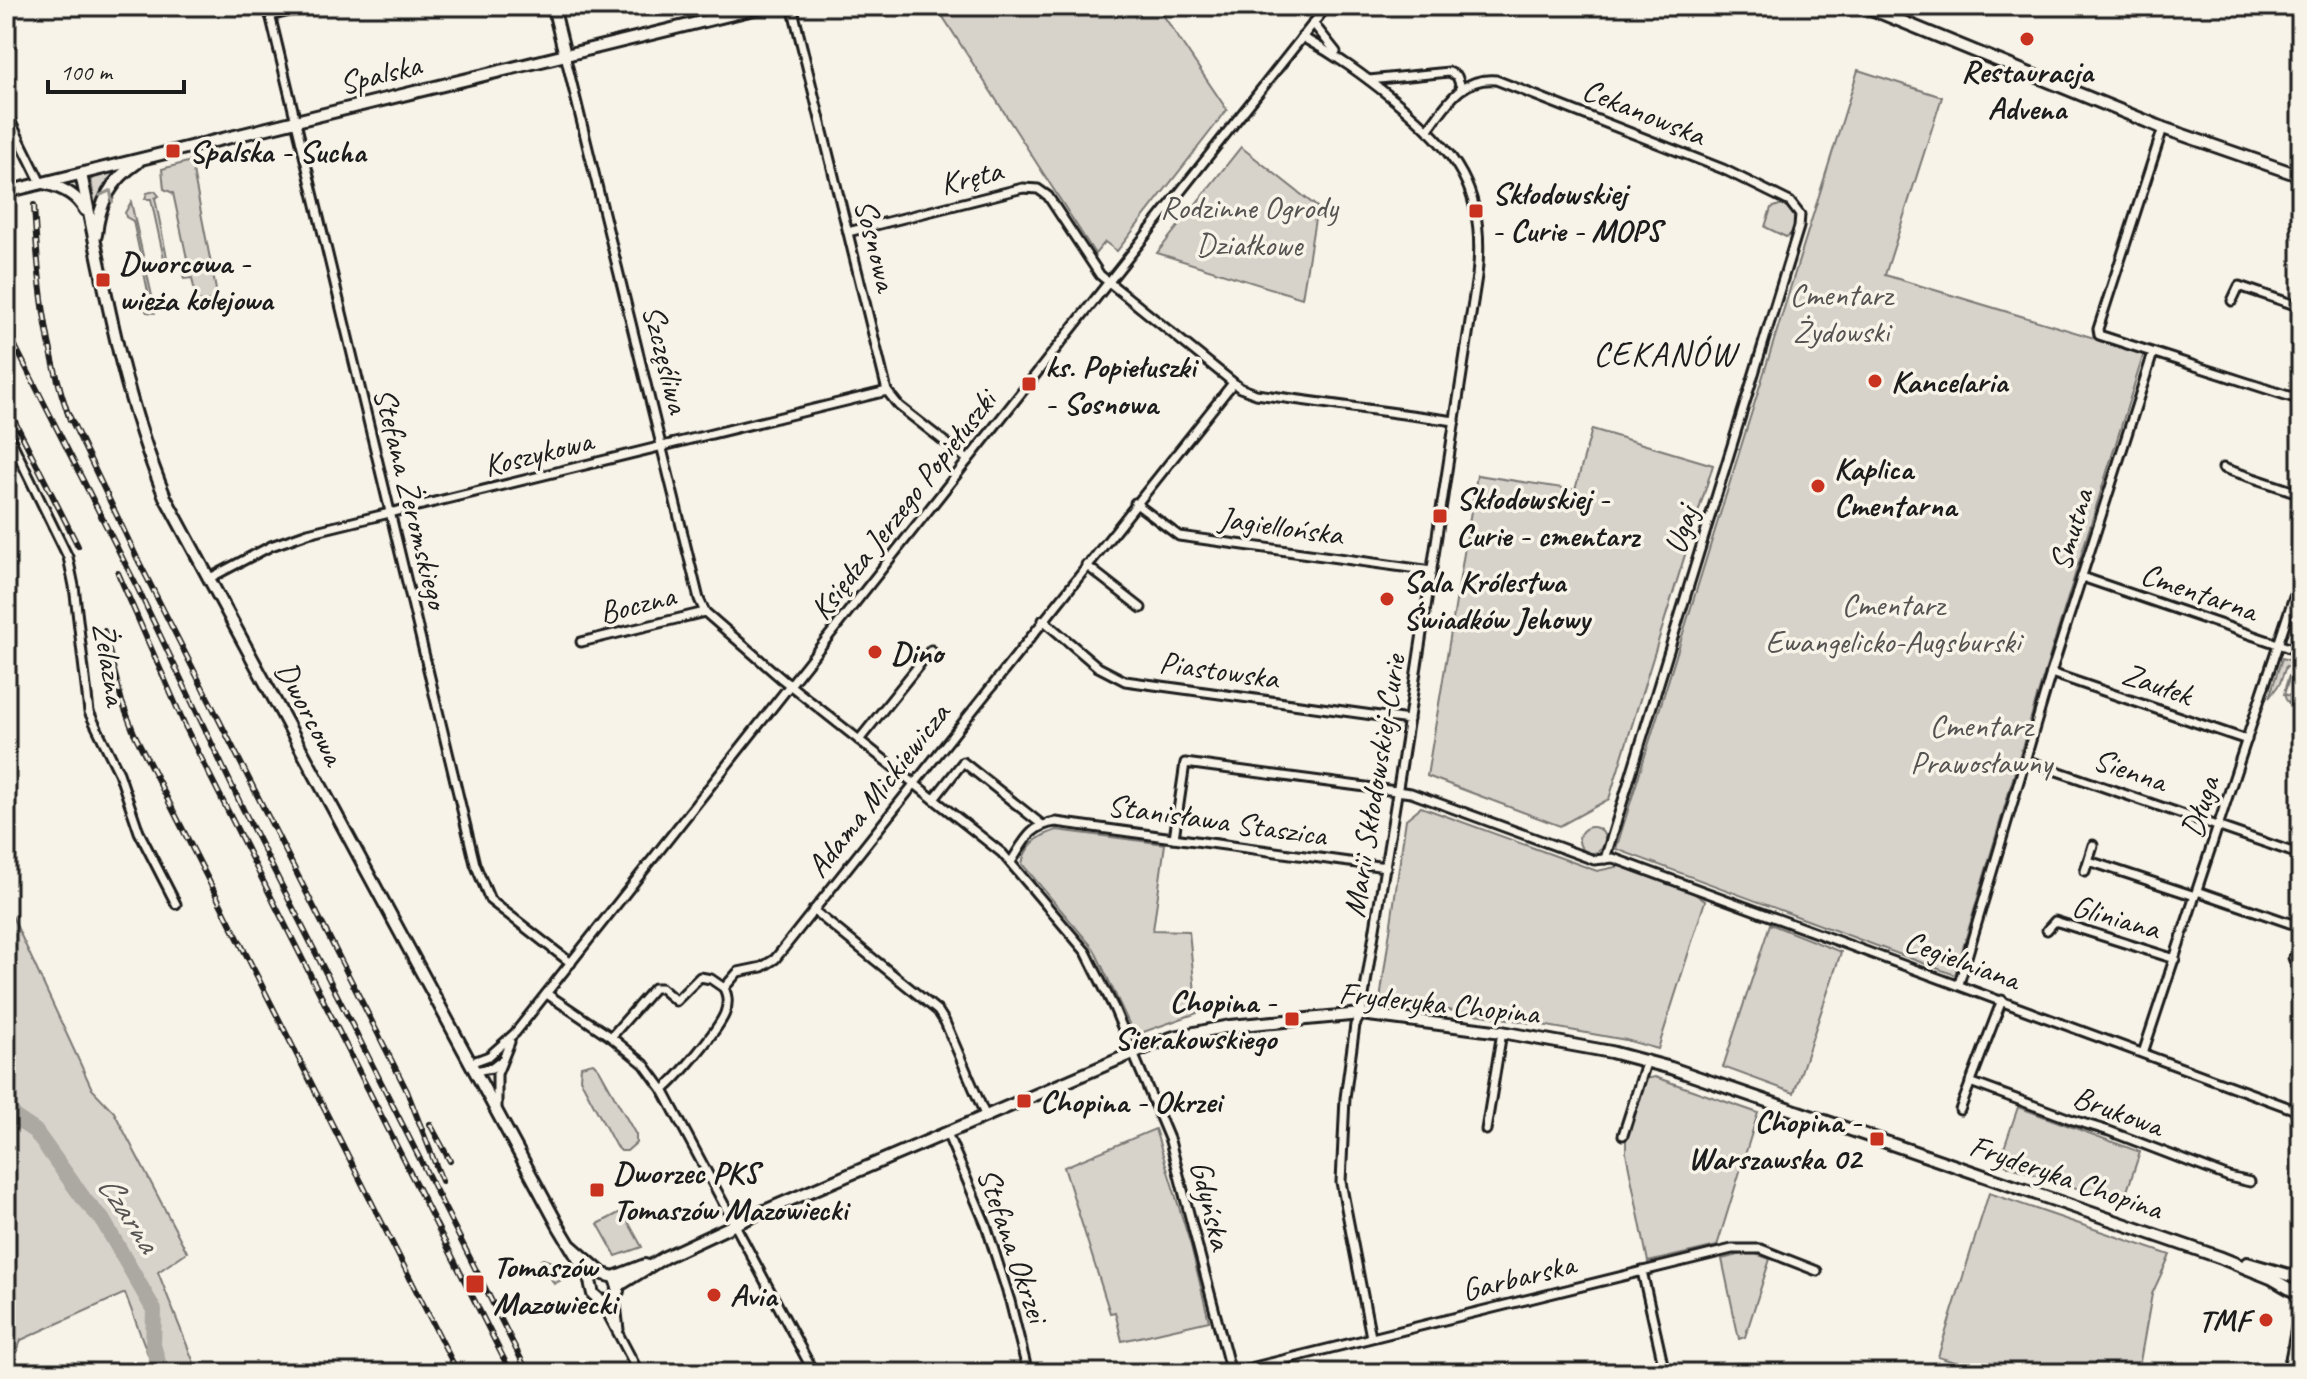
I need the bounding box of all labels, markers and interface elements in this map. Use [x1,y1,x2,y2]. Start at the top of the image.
marker: Restauracja Advena [2018,30,2036,48]
scale bar [48,44,184,94]
street label: Spalska [335,44,427,104]
place label: Restauracja Advena [1961,51,2096,129]
text: 100 m [60,57,114,87]
street label: Cekanowska [1577,69,1713,156]
place label: Spalska - Sucha [189,131,369,172]
marker: Spalska - Sucha [164,142,182,160]
street label: Kręta [936,149,1008,204]
place label: Skłodowskiej - Curie - MOPS [1492,173,1666,251]
park label: Rodzinne Ogrody Działkowe [1160,187,1340,265]
one-way arrow [98,189,113,203]
street label: Sosnowa [845,195,908,298]
marker: Skłodowskiej - Curie - MOPS [1467,202,1485,220]
place label: Dworcowa - wieża kolejowa [119,242,275,320]
marker: Dworcowa - wieża kolejowa [94,271,112,289]
park label: Cmentarz Żydowski [1790,274,1895,352]
street label: Szczęśliwa [633,301,700,419]
district label: CEKANÓW [1593,332,1740,375]
place label: ks. Popiełuszki - Sosnowa [1045,346,1199,424]
place label: Kancelaria [1891,361,2010,402]
marker: Kancelaria [1866,372,1884,390]
marker: ks. Popiełuszki - Sosnowa [1020,375,1038,393]
street label: Księdza Jerzego Popiełuszki [801,379,1008,628]
street label: Stefana Żeromskiego [364,384,459,616]
street label: Koszykowa [480,419,599,486]
place label: Kaplica Cmentarna [1834,448,1959,526]
marker: Kaplica Cmentarna [1809,477,1827,495]
place label: Skłodowskiej - Curie - cmentarz [1456,478,1642,556]
street label: Smutna [2039,482,2103,576]
street label: Jagiellońska [1215,497,1347,555]
street label: Ugaj [1654,497,1709,559]
marker: Skłodowskiej - Curie - cmentarz [1431,507,1449,525]
street label: Cmentarna [2135,553,2265,632]
place label: Sala Królestwa Świadków Jehowy [1403,561,1593,639]
street label: Boczna [595,574,681,633]
park label: Cmentarz Ewangelicko-Augsburski [1765,584,2025,662]
marker: Sala Królestwa Świadków Jehowy [1378,590,1396,608]
street label: Żelazna [83,620,137,711]
place label: Dino [891,632,946,673]
street label: Piastowska [1157,641,1283,699]
marker: Dino [866,643,884,661]
street label: Marii Skłodowskiej-Curie [1333,649,1415,920]
street label: Zaułek [2117,653,2200,716]
street label: Dworcowa [266,654,356,774]
street label: Adama Mickiewicza [797,693,960,886]
park label: Cmentarz Prawosławny [1910,705,2055,783]
street label: Sienna [2088,738,2175,802]
street label: Długa [2171,769,2230,843]
street label: Stanisława Staszica [1105,784,1331,856]
street label: Gliniana [2067,885,2166,950]
street label: Cegielniana [1899,920,2028,1001]
street label: Fryderyka Chopina [1337,972,1543,1034]
place label: Chopina - Sierakowskiego [1114,981,1278,1059]
marker: Chopina - Sierakowskiego [1283,1010,1301,1028]
street label: Brukowa [2067,1076,2171,1147]
place label: Chopina - Okrzei [1040,1081,1225,1122]
marker: Chopina - Okrzei [1015,1092,1033,1110]
place label: Chopina - Warszawska 02 [1688,1101,1864,1179]
street label: Fryderyka Chopina [1964,1125,2170,1230]
marker: Chopina - Warszawska 02 [1868,1130,1886,1148]
place label: Dworzec PKS Tomaszów Mazowiecki [613,1152,851,1230]
street label: Gdyńska [1180,1156,1242,1256]
street label: Stefana Okrzei [967,1162,1060,1331]
water label: Czarna [88,1166,172,1263]
marker: Dworzec PKS Tomaszów Mazowiecki [588,1181,606,1199]
street label: Garbarska [1457,1242,1582,1311]
place label: Tomaszów Mazowiecki [493,1246,620,1324]
marker: Tomaszów Mazowiecki [464,1273,486,1295]
place label: Avia [730,1275,779,1316]
marker: Avia [705,1286,723,1304]
place label: TMF [2198,1300,2256,1341]
marker: TMF [2257,1311,2275,1329]

